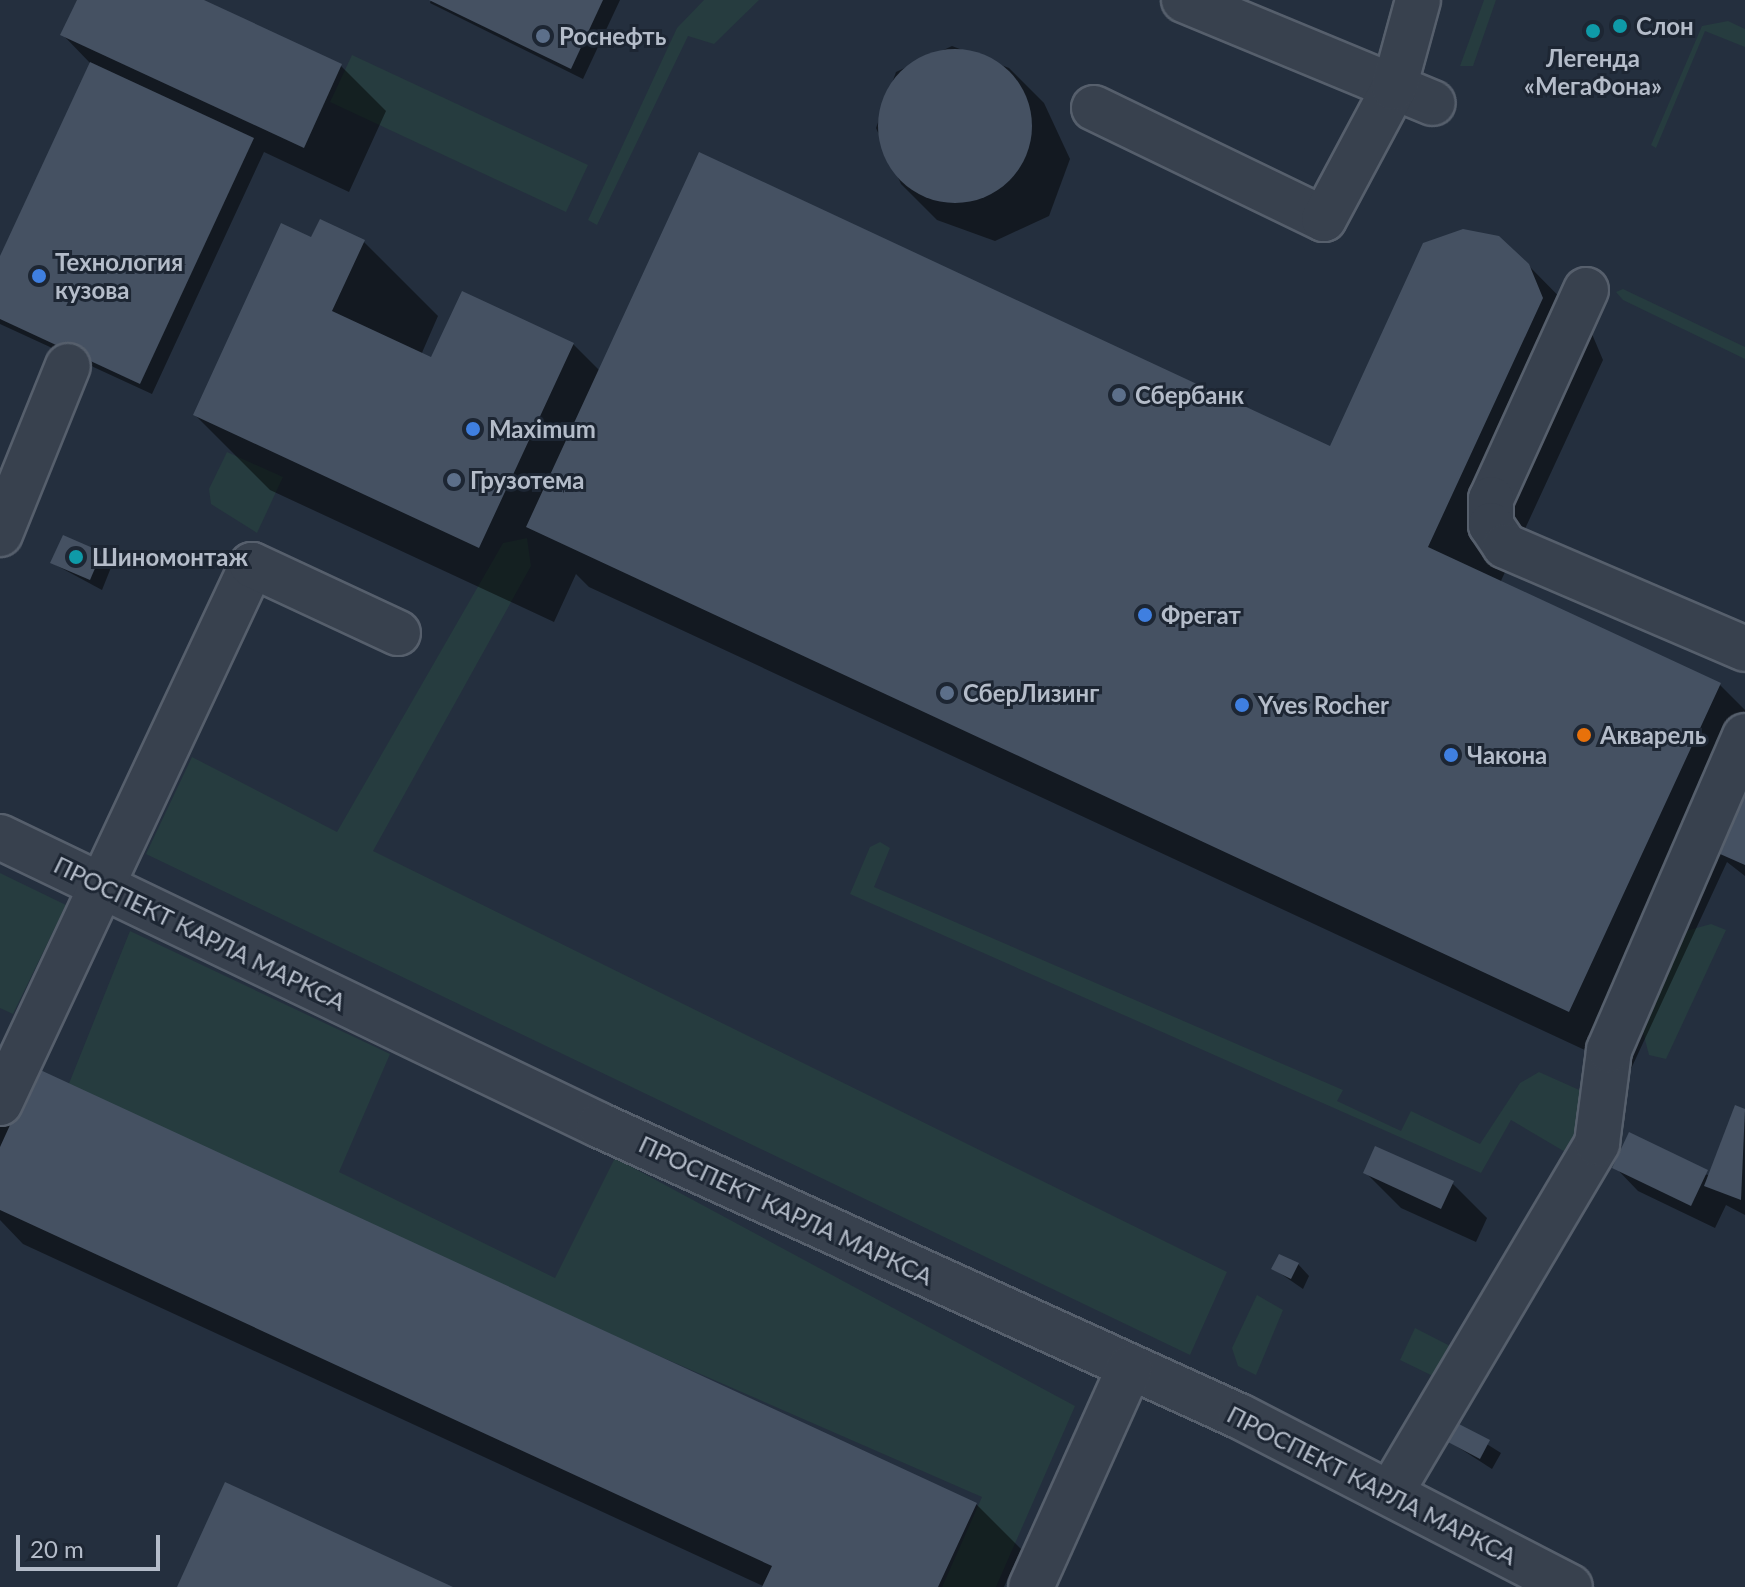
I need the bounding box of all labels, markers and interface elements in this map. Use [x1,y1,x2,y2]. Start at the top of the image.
place label: Слон [1636,12,1694,40]
marker: Слон [1611,17,1629,35]
place label: Роснефть [559,22,666,50]
marker: Легенда «МегаФона» [1584,22,1602,40]
marker: Роснефть [534,27,552,45]
place label: Легенда «МегаФона» [1524,44,1662,100]
place label: Технология кузова [55,248,183,304]
marker: Технология кузова [30,267,48,285]
place label: Сбербанк [1135,381,1244,409]
marker: Сбербанк [1110,386,1128,404]
place label: Maximum [489,415,596,443]
marker: Maximum [464,420,482,438]
place label: Грузотема [470,466,584,494]
marker: Грузотема [445,471,463,489]
place label: Шиномонтаж [92,543,248,571]
marker: Шиномонтаж [67,548,85,566]
place label: Фрегат [1161,601,1241,629]
marker: Фрегат [1136,606,1154,624]
place label: СберЛизинг [963,679,1099,707]
marker: СберЛизинг [938,684,956,702]
place label: Yves Rocher [1258,691,1389,719]
marker: Yves Rocher [1233,696,1251,714]
place label: Акварель [1600,721,1706,749]
marker: Акварель [1575,726,1593,744]
place label: Чакона [1467,741,1547,769]
marker: Чакона [1442,746,1460,764]
street label: ПРОСПЕКТ КАРЛА МАРКСА [50,850,350,1016]
street label: ПРОСПЕКТ КАРЛА МАРКСА [635,1129,937,1291]
street label: ПРОСПЕКТ КАРЛА МАРКСА [1223,1399,1521,1571]
scale bar [20,1519,164,1569]
text: 20 m [30,1534,84,1563]

